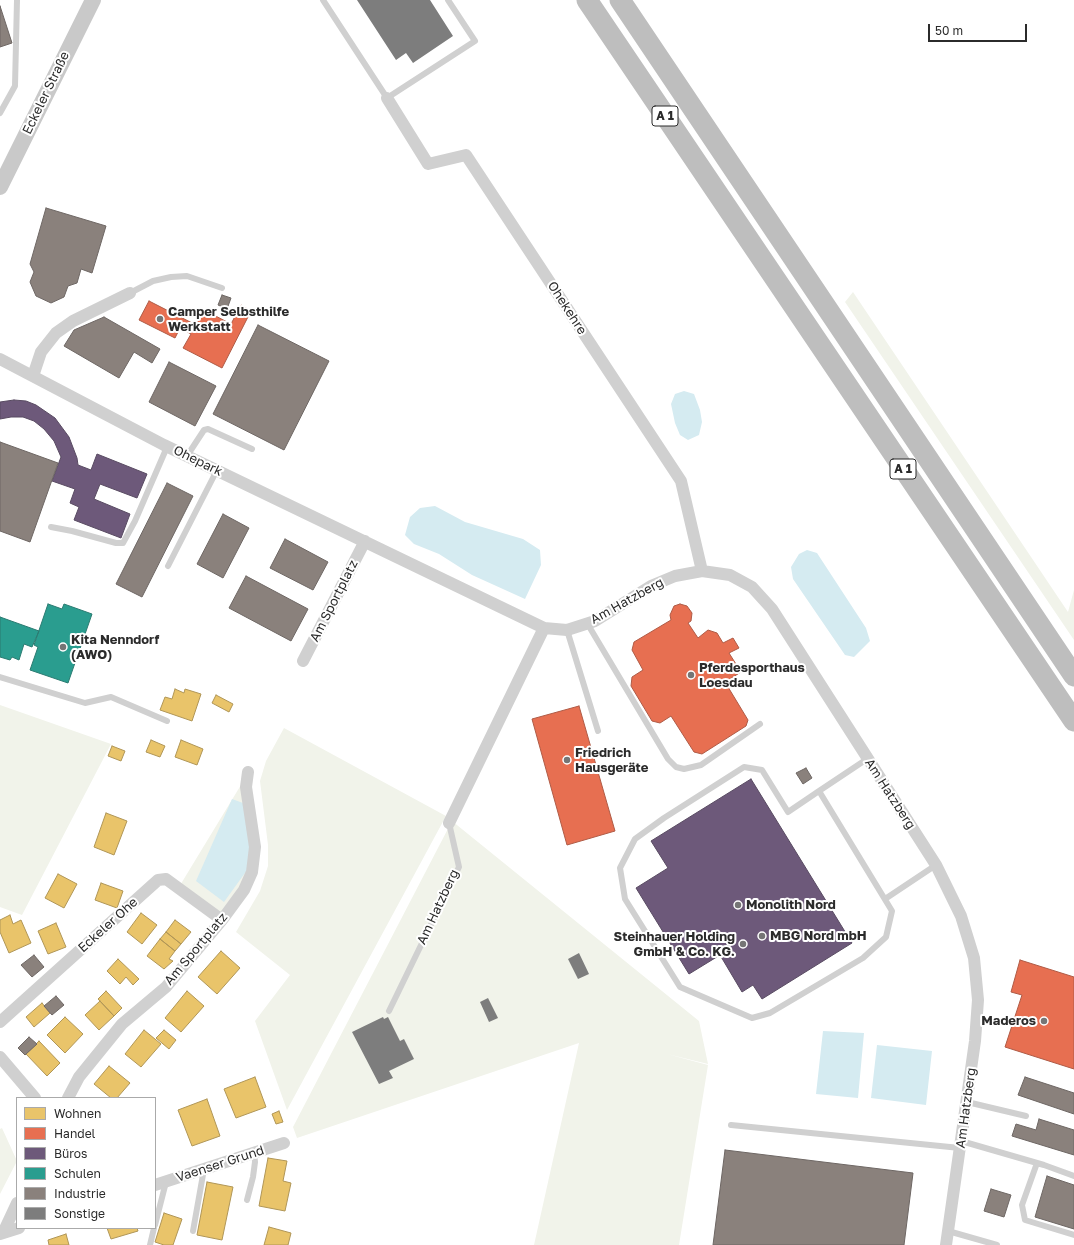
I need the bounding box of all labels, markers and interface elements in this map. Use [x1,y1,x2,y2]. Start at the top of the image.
scale bar [930,16,1029,42]
text: 50 m [935,23,963,38]
street label: Eckeler Straße [19,49,73,137]
road number: A 1 [652,106,678,126]
street label: Ohekehre [544,278,590,338]
place label: Camper Selbsthilfe Werkstatt [168,304,289,335]
marker: Camper Selbsthilfe Werkstatt [155,314,165,324]
street label: Ohepark [171,442,225,480]
road number: A 1 [890,459,916,479]
street label: Am Sportplatz [307,558,361,644]
street label: Am Hatzberg [588,575,666,627]
place label: Kita Nenndorf (AWO) [71,632,159,663]
marker: Kita Nenndorf (AWO) [58,642,68,652]
place label: Pferdesporthaus Loesdau [699,660,805,691]
marker: Pferdesporthaus Loesdau [686,670,696,680]
place label: Friedrich Hausgeräte [575,745,648,776]
marker: Friedrich Hausgeräte [562,755,572,765]
street label: Am Hatzberg [861,756,919,832]
street label: Am Hatzberg [414,867,462,947]
street label: Eckeler Ohe [75,894,141,956]
place label: Monolith Nord [746,897,836,913]
marker: Monolith Nord [733,900,743,910]
street label: Am Sportplatz [161,910,231,988]
place label: MBG Nord mbH [770,928,867,944]
place label: Steinhauer Holding GmbH & Co. KG. [614,929,735,960]
marker: MBG Nord mbH [757,931,767,941]
marker: Steinhauer Holding GmbH & Co. KG. [738,939,748,949]
place label: Maderos [981,1013,1036,1029]
marker: Maderos [1039,1016,1049,1026]
street label: Am Hatzberg [953,1067,979,1149]
legend [16,1097,156,1229]
text: Wohnen [54,1106,101,1121]
text: Handel [54,1126,95,1141]
street label: Vaenser Grund [174,1142,266,1186]
text: Büros [54,1146,87,1161]
text: Schulen [54,1166,101,1181]
text: Industrie [54,1186,106,1201]
text: Sonstige [54,1206,105,1221]

